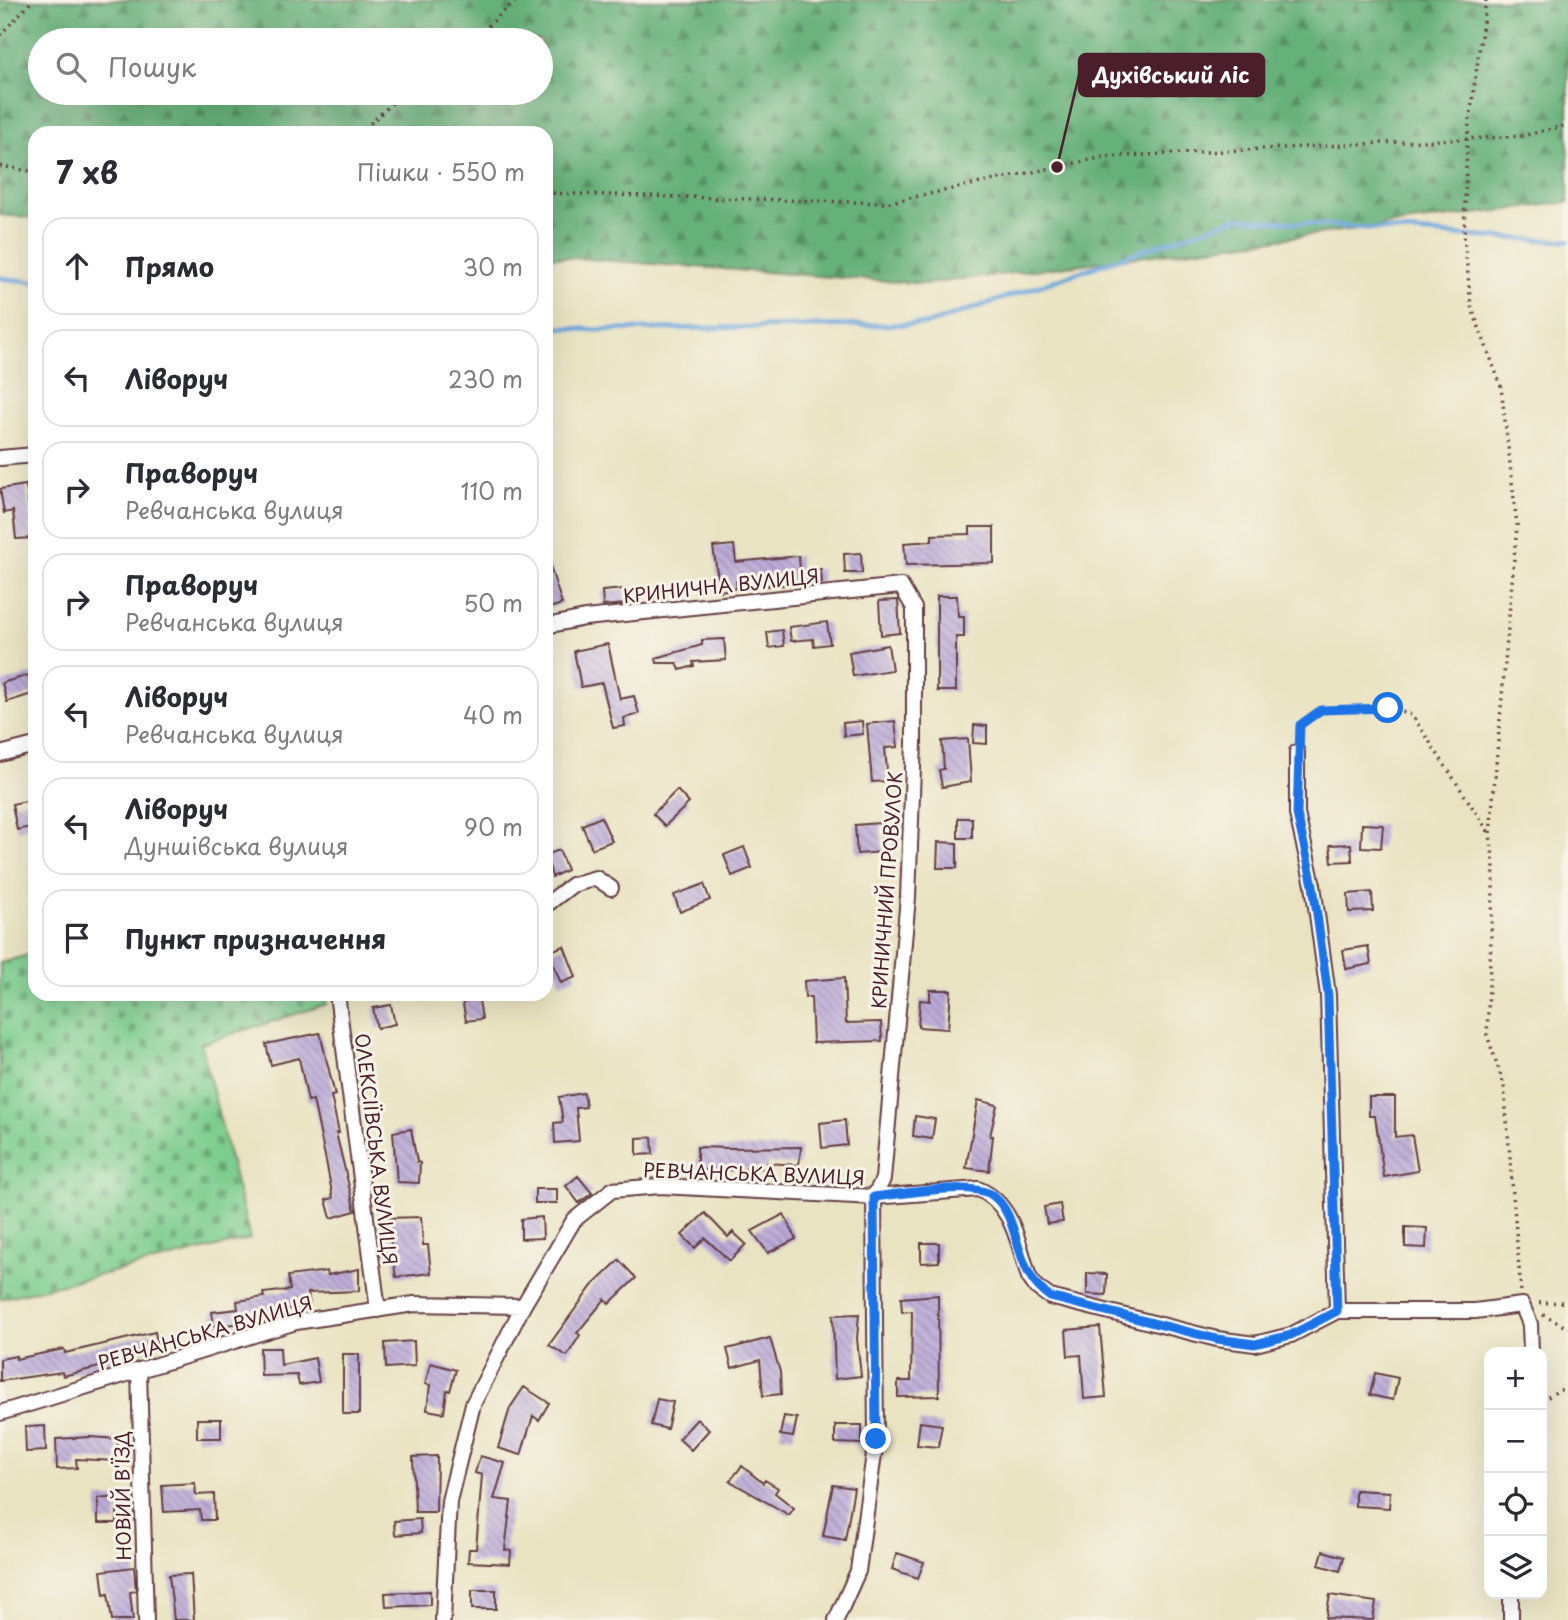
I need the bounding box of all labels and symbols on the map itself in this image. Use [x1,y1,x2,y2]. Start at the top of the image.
callout: Духівський ліс [1079,54,1264,96]
text: Духівський ліс [1092,58,1249,90]
street label: КРИНИЧНА ВУЛИЦЯ [622,561,820,609]
route start [1372,692,1403,723]
street label: КРИНИЧНИЙ ПРОВУЛОК [864,770,908,1010]
street label: ОЛЕКСІЇВСЬКА ВУЛИЦЯ [349,1032,405,1266]
street label: РЕВЧАНСЬКА ВУЛИЦЯ [643,1155,865,1191]
street label: РЕВЧАНСЬКА ВУЛИЦЯ [95,1288,315,1376]
route end [860,1423,891,1454]
street label: НОВИЙ В'ЇЗД [107,1431,137,1561]

